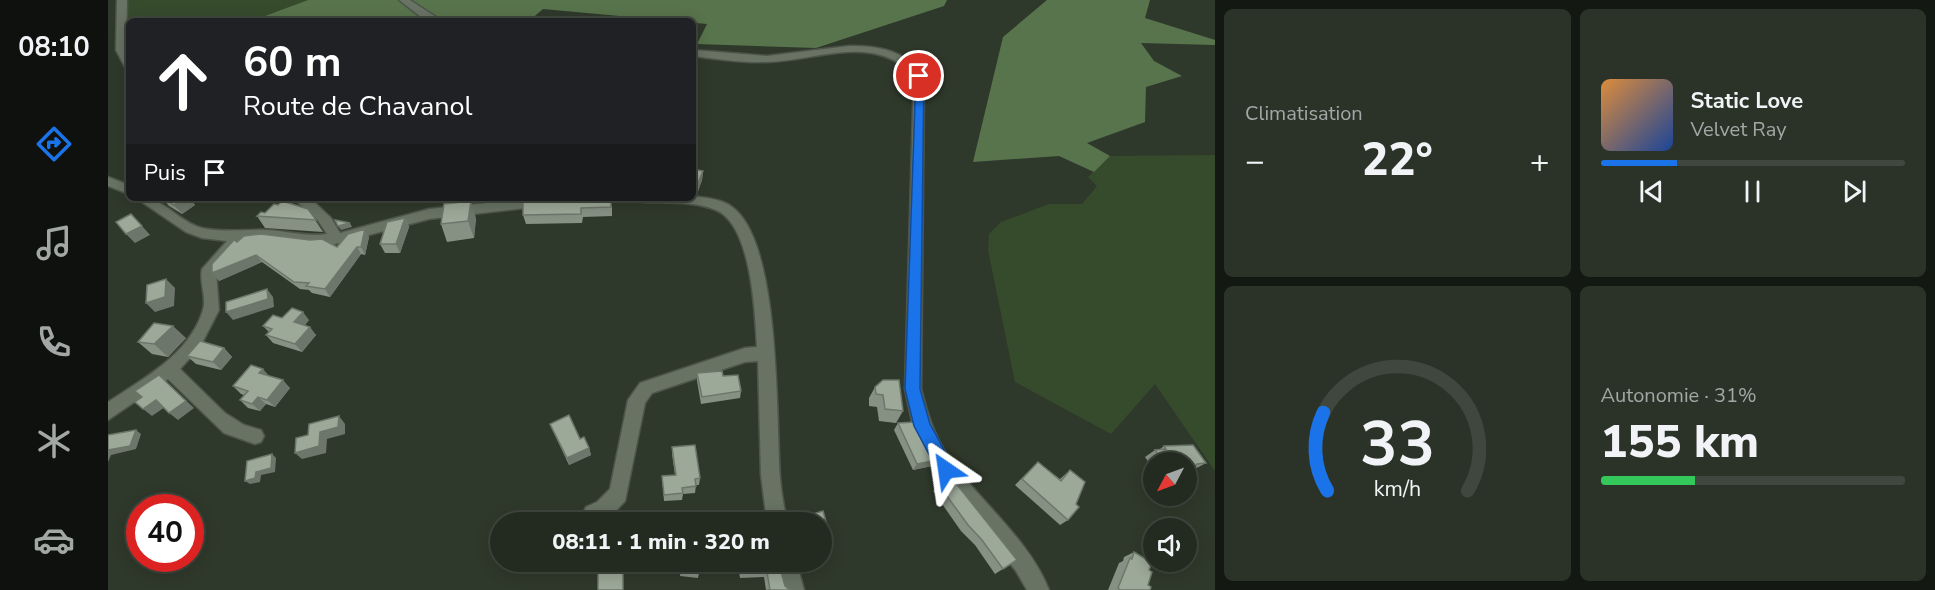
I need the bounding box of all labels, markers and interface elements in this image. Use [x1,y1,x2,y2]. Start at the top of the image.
text: 08:10 [18,29,90,66]
text: 60 m [243,34,342,91]
icon: ahead [144,42,222,120]
pin [893,50,944,101]
icon: arrive [902,59,935,92]
text: Static Love [1691,86,1803,116]
text: Route de Chavanol [243,88,473,125]
text: Climatisation [1245,100,1363,127]
text: Velvet Ray [1691,116,1787,143]
icon: directions [33,123,75,165]
text: 22° [1362,130,1433,191]
text: − [1245,139,1265,184]
text: + [1530,139,1550,184]
icon: arrive [198,156,231,189]
text: Puis [144,158,186,188]
icon: previous [1635,175,1668,208]
icon: pause [1736,175,1769,208]
icon: next [1838,175,1871,208]
icon: music [33,222,75,264]
icon: phone [33,321,75,363]
text: Autonomie · 31% [1601,382,1757,409]
text: 33 [1360,402,1435,487]
text: 155 km [1601,412,1759,473]
icon: climate [33,420,75,462]
position arrow [914,438,978,502]
north arrow [1143,452,1197,506]
map controls [1143,452,1197,572]
text: km/h [1374,474,1421,504]
speed limit sign: 40 [126,494,204,572]
button: sound [1143,518,1197,572]
icon: car [33,519,75,561]
text: 08:11 · 1 min · 320 m [552,527,770,557]

